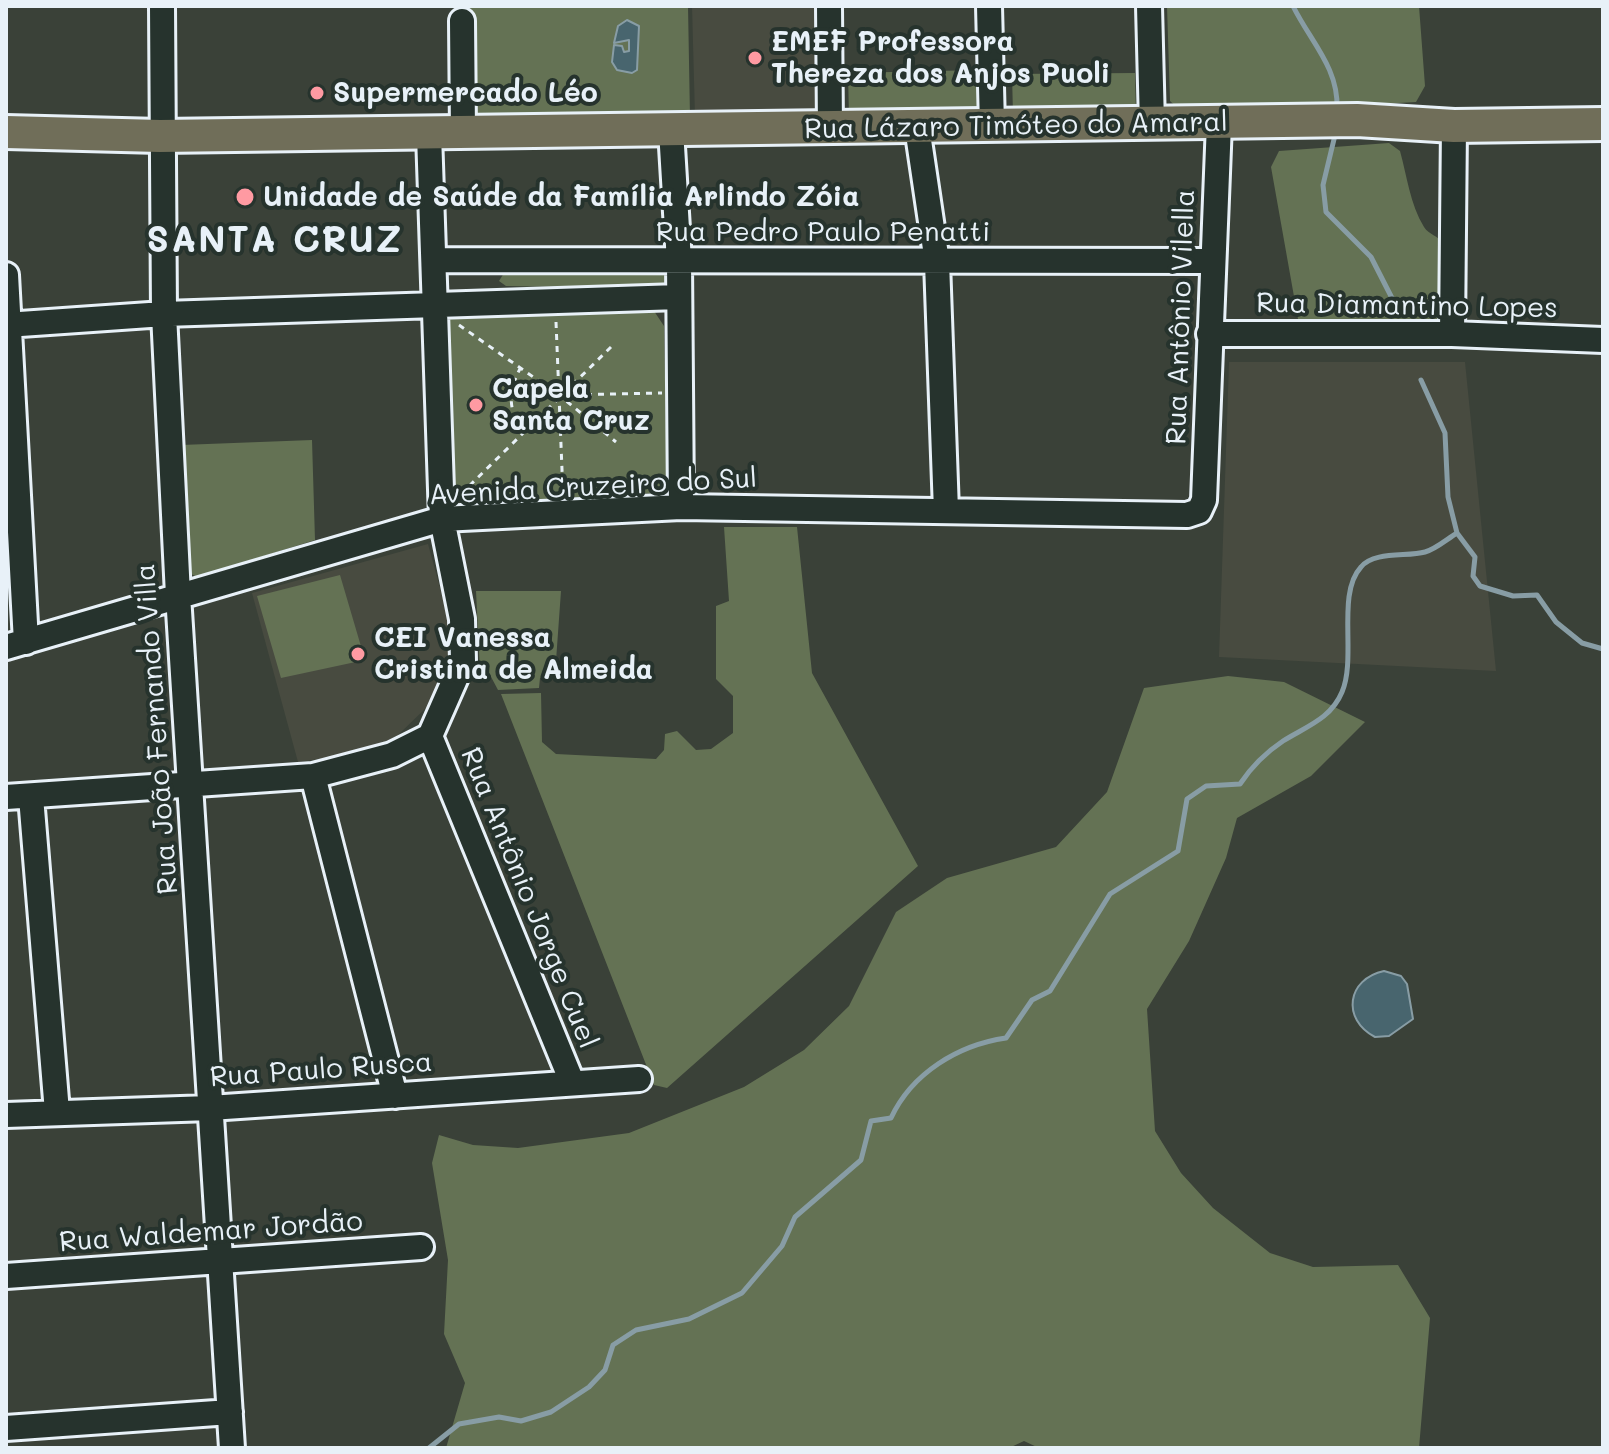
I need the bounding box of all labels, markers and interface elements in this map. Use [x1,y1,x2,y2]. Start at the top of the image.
place label: EMEF Professora Thereza dos Anjos Puoli [771,25,1110,91]
marker: EMEF Professora Thereza dos Anjos Puoli [746,49,764,67]
place label: Supermercado Léo [333,76,598,110]
marker: Supermercado Léo [308,84,326,102]
street label: Rua Lázaro Timóteo do Amaral [804,106,1228,146]
place label: Unidade de Saúde da Família Arlindo Zóia [263,180,859,214]
marker: Unidade de Saúde da Família Arlindo Zóia [234,186,256,208]
street label: Rua Antônio Vilella [1160,189,1202,445]
street label: Rua Pedro Paulo Penatti [656,215,990,249]
district label: SANTA CRUZ [147,219,403,263]
street label: Rua Diamantino Lopes [1256,287,1558,325]
place label: Capela Santa Cruz [492,372,650,438]
marker: Capela Santa Cruz [467,396,485,414]
street label: Avenida Cruzeiro do Sul [428,462,758,512]
street label: Rua João Fernando Villa [129,562,185,896]
place label: CEI Vanessa Cristina de Almeida [374,621,653,687]
marker: CEI Vanessa Cristina de Almeida [349,645,367,663]
street label: Rua Antônio Jorge Cuel [453,743,605,1053]
street label: Rua Paulo Rusca [209,1045,433,1095]
street label: Rua Waldemar Jordão [58,1205,364,1259]

